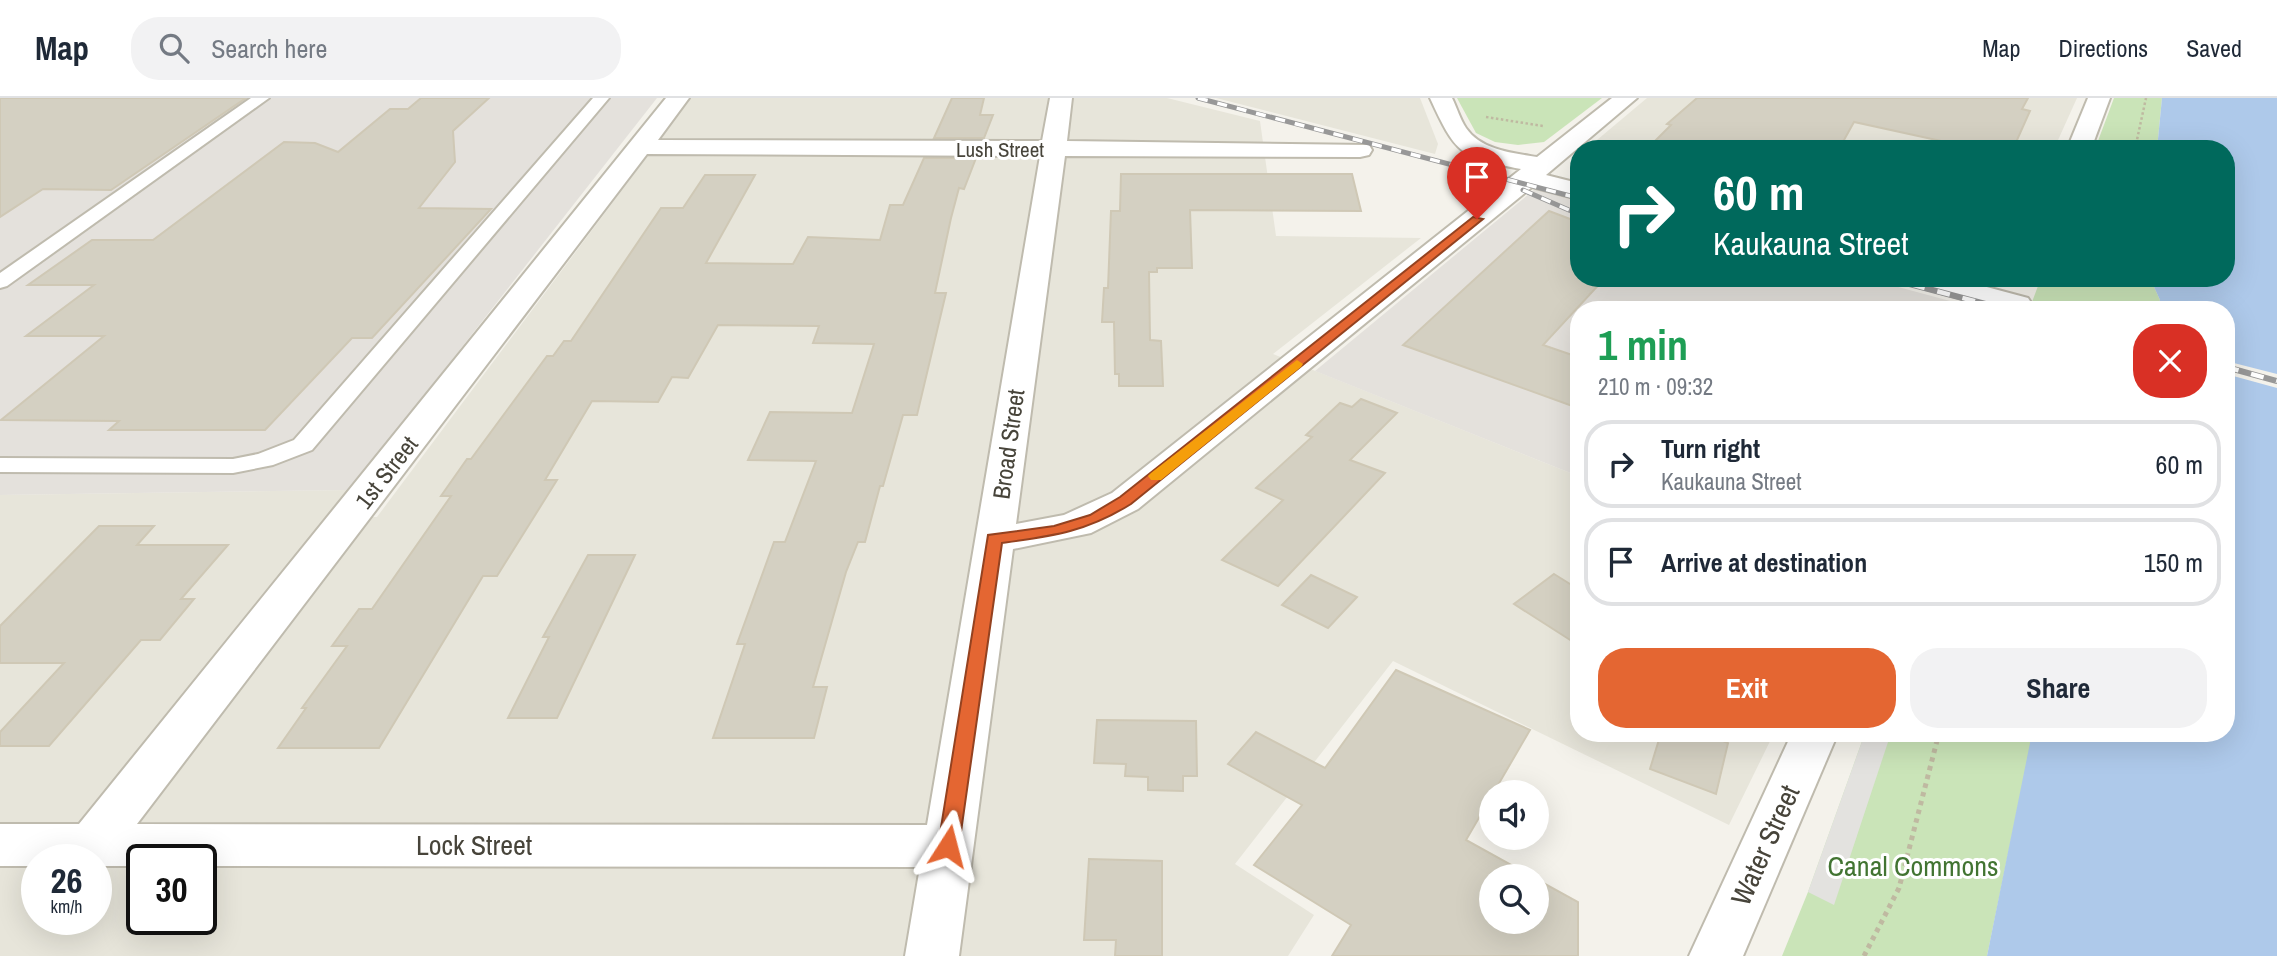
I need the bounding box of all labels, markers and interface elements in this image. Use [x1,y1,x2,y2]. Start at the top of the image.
search box [131,17,621,80]
text: Map [35,26,89,70]
icon: search [155,29,193,67]
text: Search here [211,31,327,66]
text: Map [1982,32,2020,64]
text: Directions [2058,32,2148,64]
text: Saved [2186,32,2242,64]
street label: Lush Street [956,135,1044,164]
pin [1447,147,1507,219]
icon: arrive [1458,158,1496,196]
text: 60 m [1713,159,1805,225]
icon: right [1598,168,1689,259]
text: Kaukauna Street [1713,222,1909,265]
text: 1 min [1598,317,1688,373]
button: close [2133,324,2207,398]
text: 210 m · 09:32 [1598,371,1713,402]
street label: Broad Street [984,387,1032,501]
street label: 1st Street [347,429,425,515]
text: Turn right [1661,431,1760,466]
icon: right [1602,445,1640,483]
text: 60 m [2156,447,2203,482]
text: Kaukauna Street [1661,466,1802,497]
icon: arrive [1602,543,1640,581]
text: Arrive at destination [1661,545,1867,580]
text: 150 m [2144,545,2203,580]
button: Exit [1598,648,1896,728]
button: Share [1910,648,2207,728]
street label: Water Street [1722,779,1808,911]
map controls [1479,780,1549,934]
button: sound [1479,780,1549,850]
position arrow [911,809,985,883]
street label: Lock Street [416,826,532,864]
speed limit sign: 30 [126,844,217,935]
park label: Canal Commons [1828,847,1998,885]
text: 26 [51,857,82,904]
button: search [1479,864,1549,934]
text: km/h [51,894,83,919]

